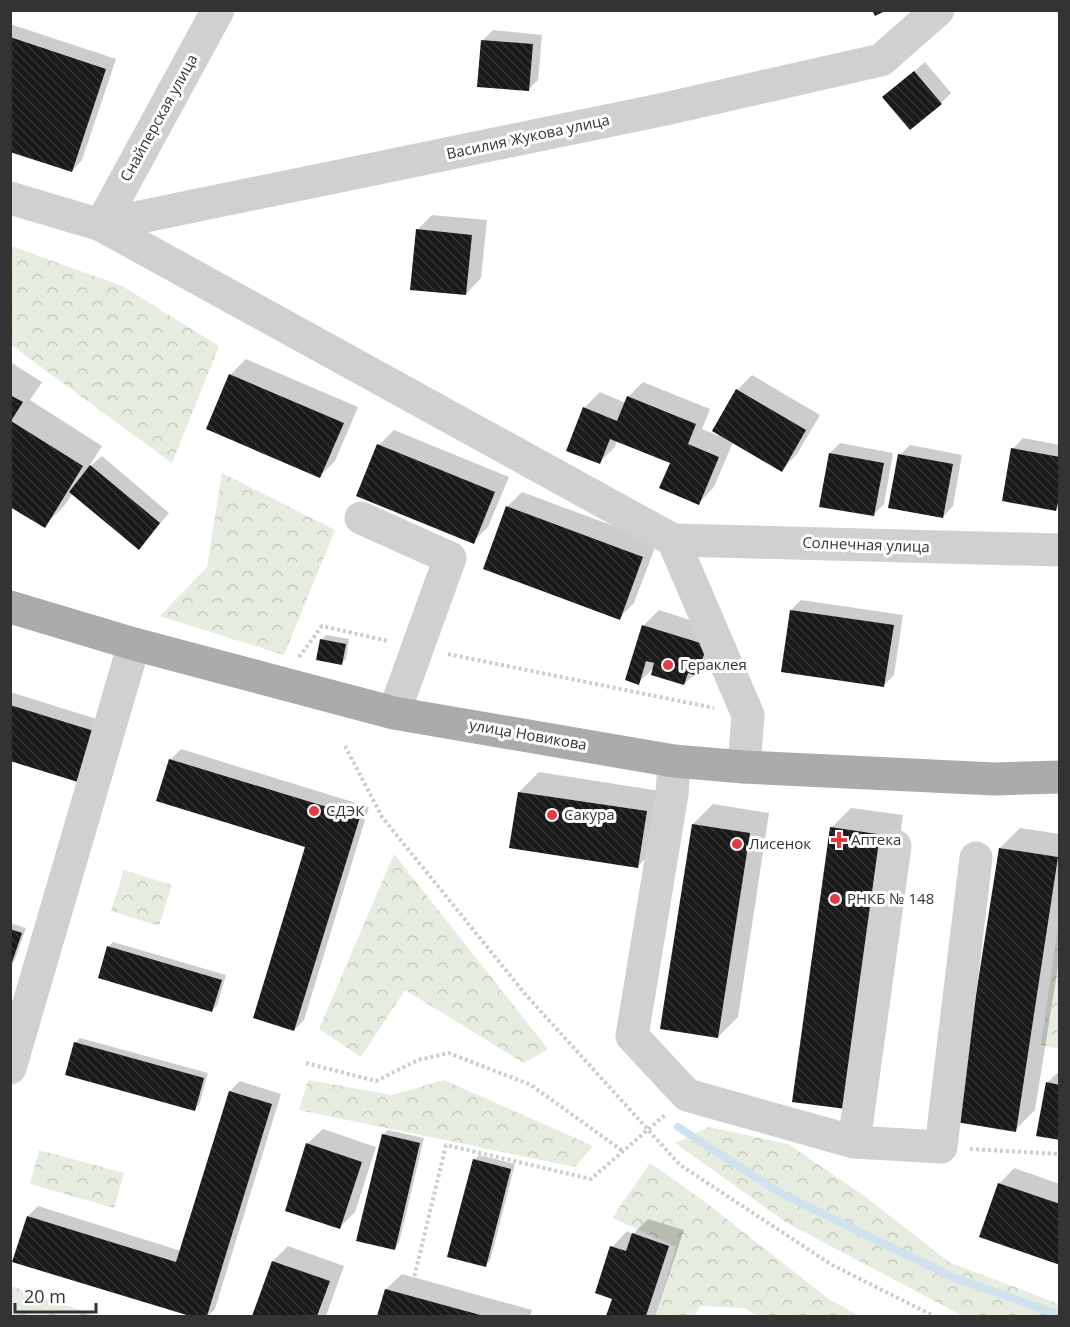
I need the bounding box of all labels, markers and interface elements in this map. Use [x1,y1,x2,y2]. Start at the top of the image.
street label: Снайперская улица [115,50,201,185]
street label: Василия Жукова улица [444,109,611,163]
street label: Солнечная улица [802,532,930,556]
place label: Гераклея [680,654,747,674]
marker: Гераклея [661,658,675,672]
street label: улица Новикова [468,714,589,754]
place label: СДЭК [326,800,365,820]
marker: СДЭК [307,804,321,818]
place label: Сакура [564,804,615,824]
marker: Сакура [545,808,559,822]
place label: Аптека [851,829,901,849]
place label: Лисенок [749,833,811,853]
marker: Аптека [832,833,846,847]
marker: Лисенок [730,837,744,851]
place label: РНКБ № 148 [847,888,934,908]
marker: РНКБ № 148 [828,892,842,906]
scale bar [15,1276,96,1314]
text: 20 m [24,1284,66,1308]

